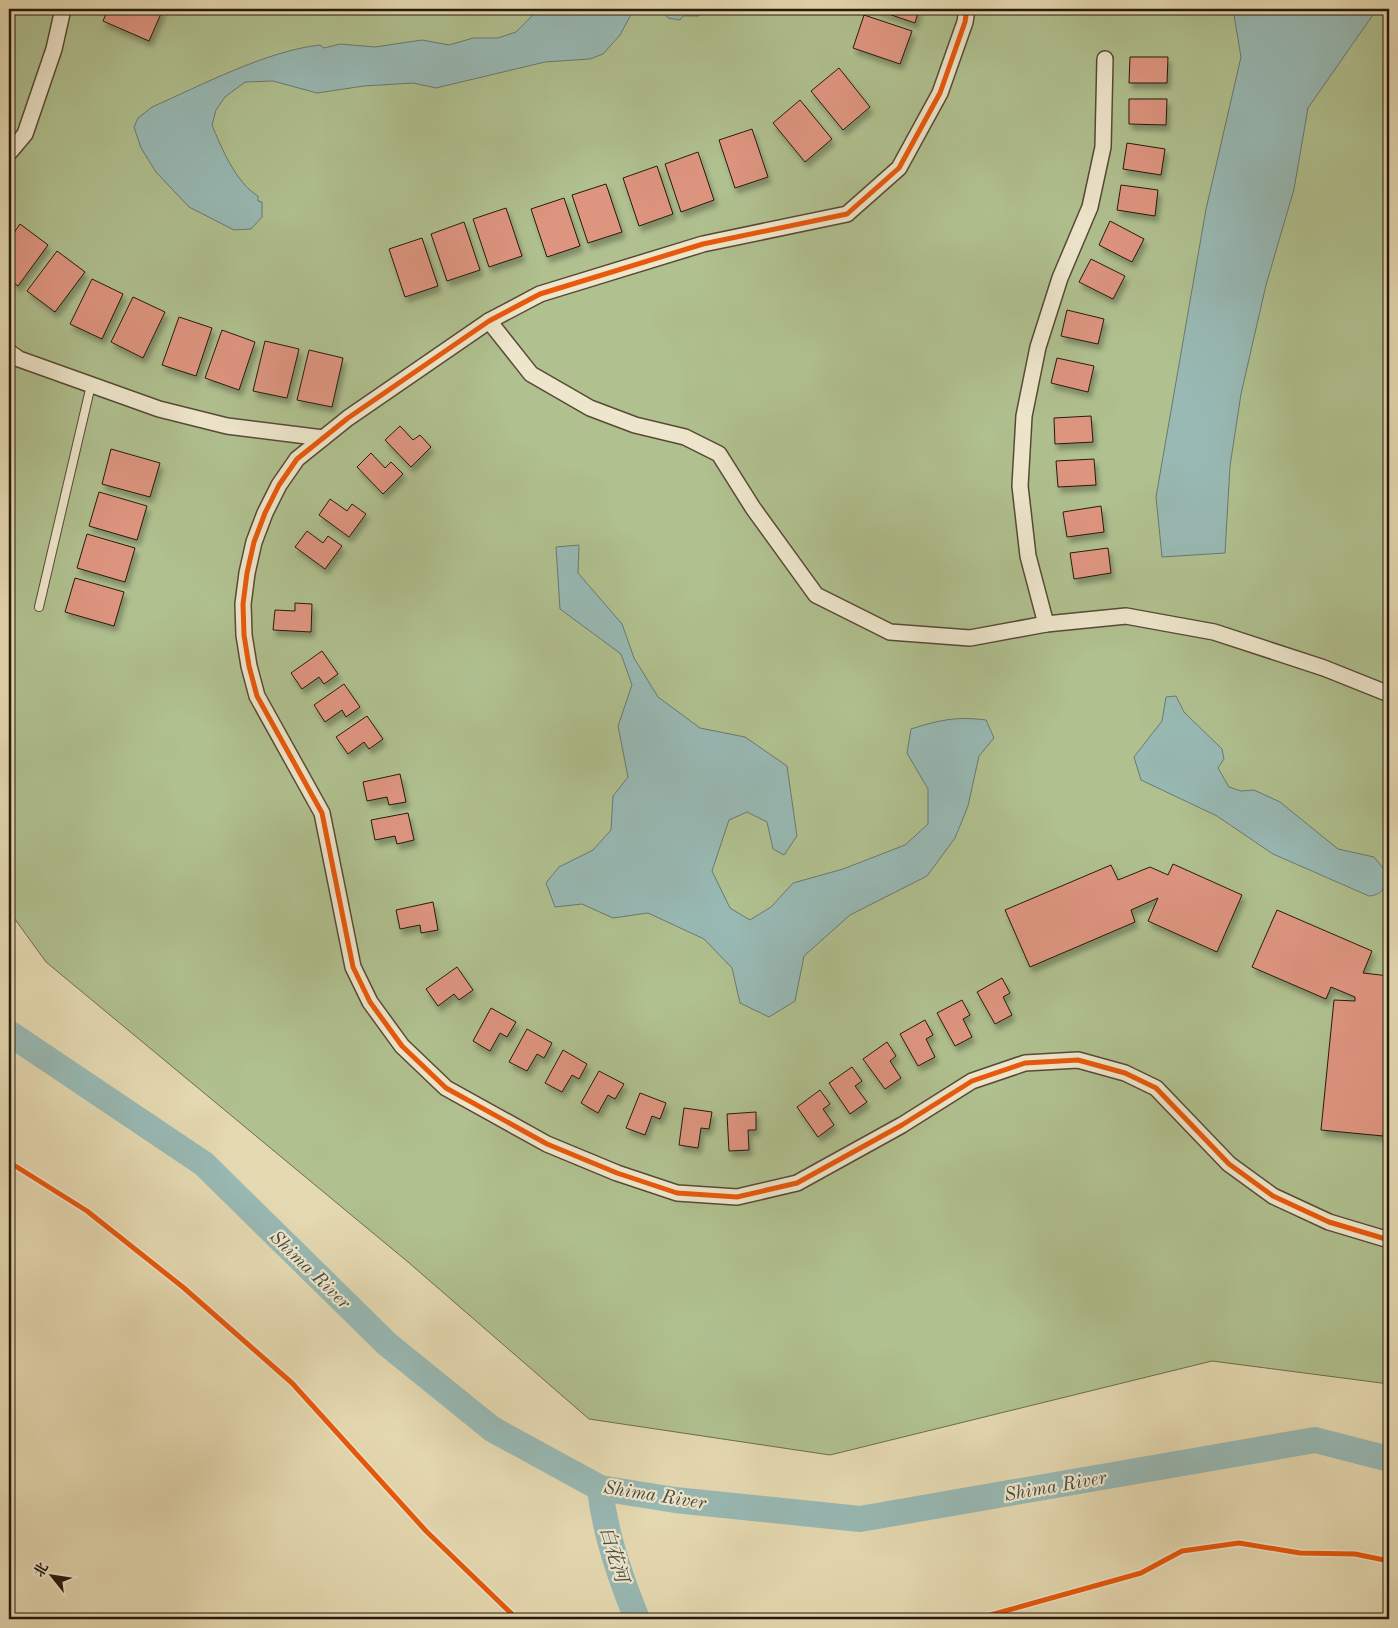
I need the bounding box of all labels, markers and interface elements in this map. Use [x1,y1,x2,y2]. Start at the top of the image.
water label: Shima River [265,1228,354,1314]
water label: Shima River [1003,1469,1109,1506]
water label: Shima River [602,1479,708,1514]
water label: 白花河 [595,1524,633,1588]
north arrow [28,1550,78,1600]
text: 北 [31,1560,51,1580]

